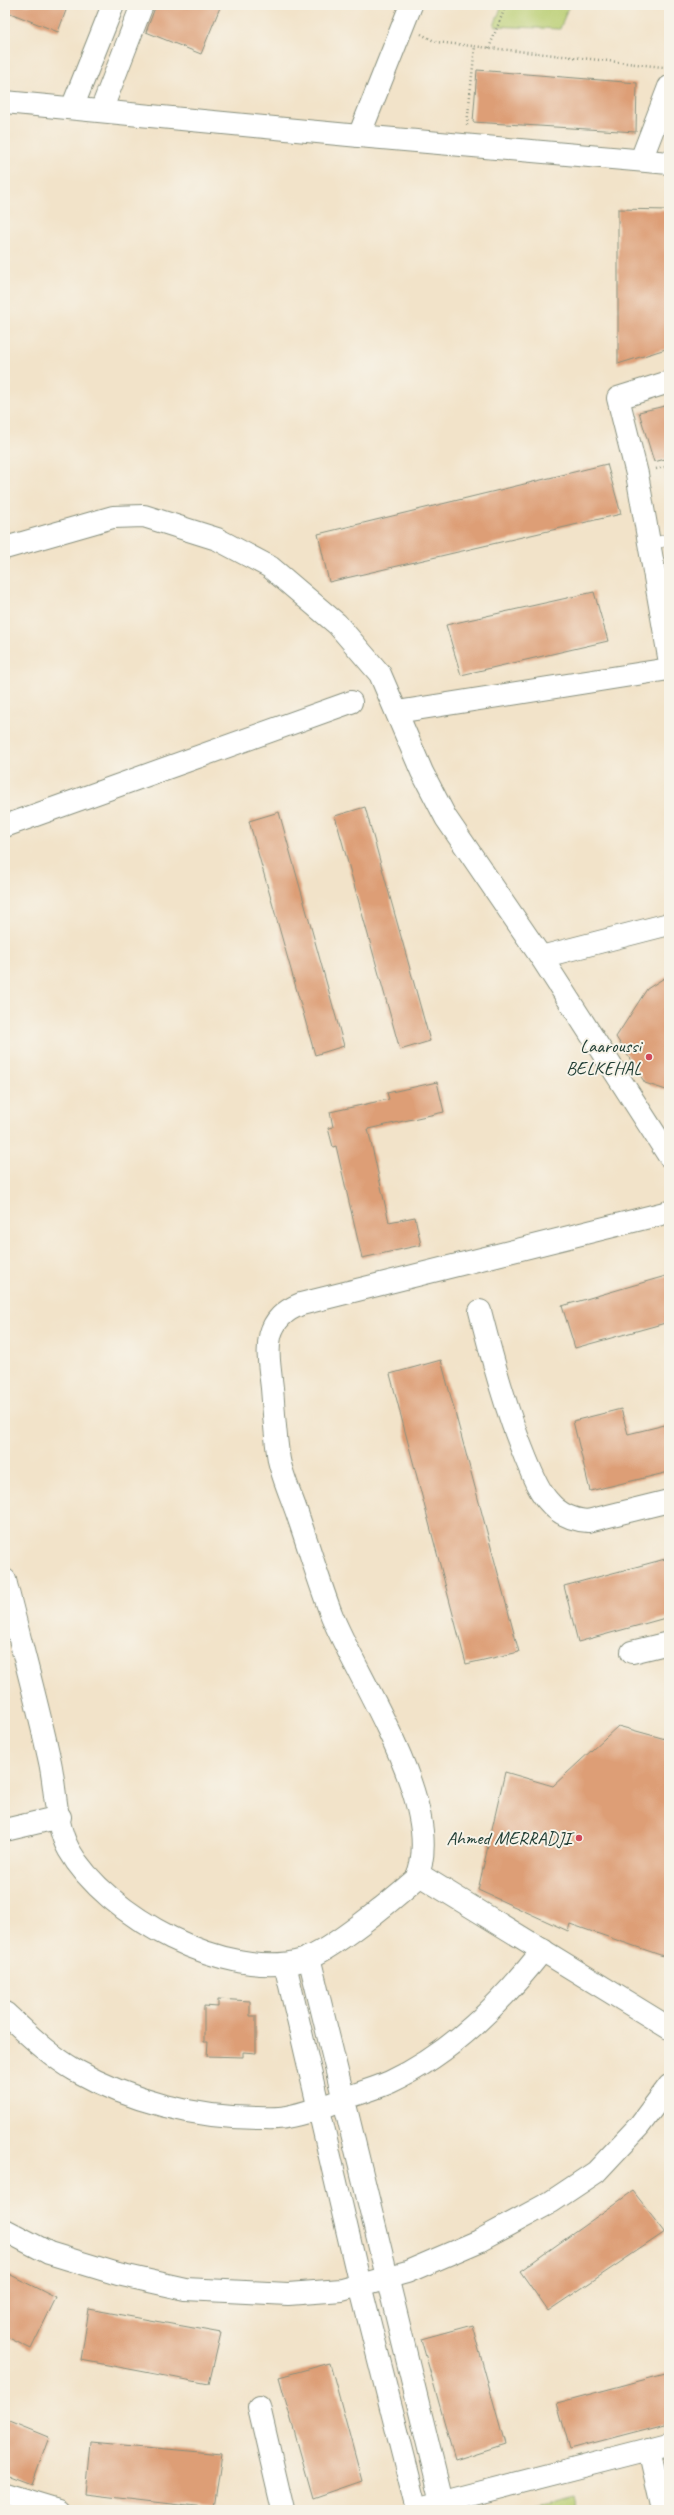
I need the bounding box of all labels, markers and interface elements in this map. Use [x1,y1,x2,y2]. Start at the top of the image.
place label: Laaroussi BELKEHAL [566,1034,643,1080]
marker: Laaroussi BELKEHAL [644,1052,654,1062]
place label: Ahmed MERRADJI [446,1826,575,1850]
marker: Ahmed MERRADJI [574,1833,584,1843]

